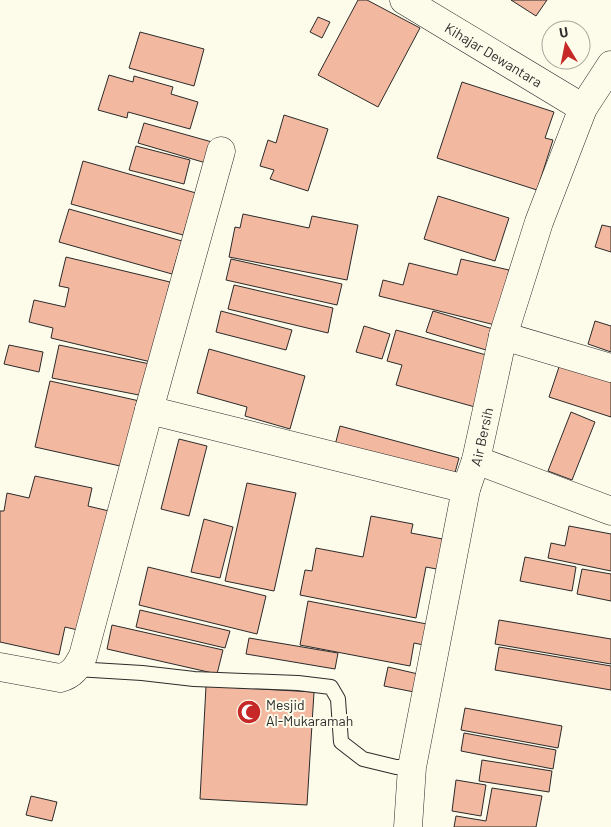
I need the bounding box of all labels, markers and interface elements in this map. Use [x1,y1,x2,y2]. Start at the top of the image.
street label: Kihajar Dewantara [442,18,546,90]
north arrow [541,20,591,70]
text: U [558,23,570,41]
street label: Air Bersih [466,406,496,468]
place label: Mesjid Al-Mukaramah [266,696,353,729]
mosque icon: Mesjid Al-Mukaramah [236,699,262,725]

